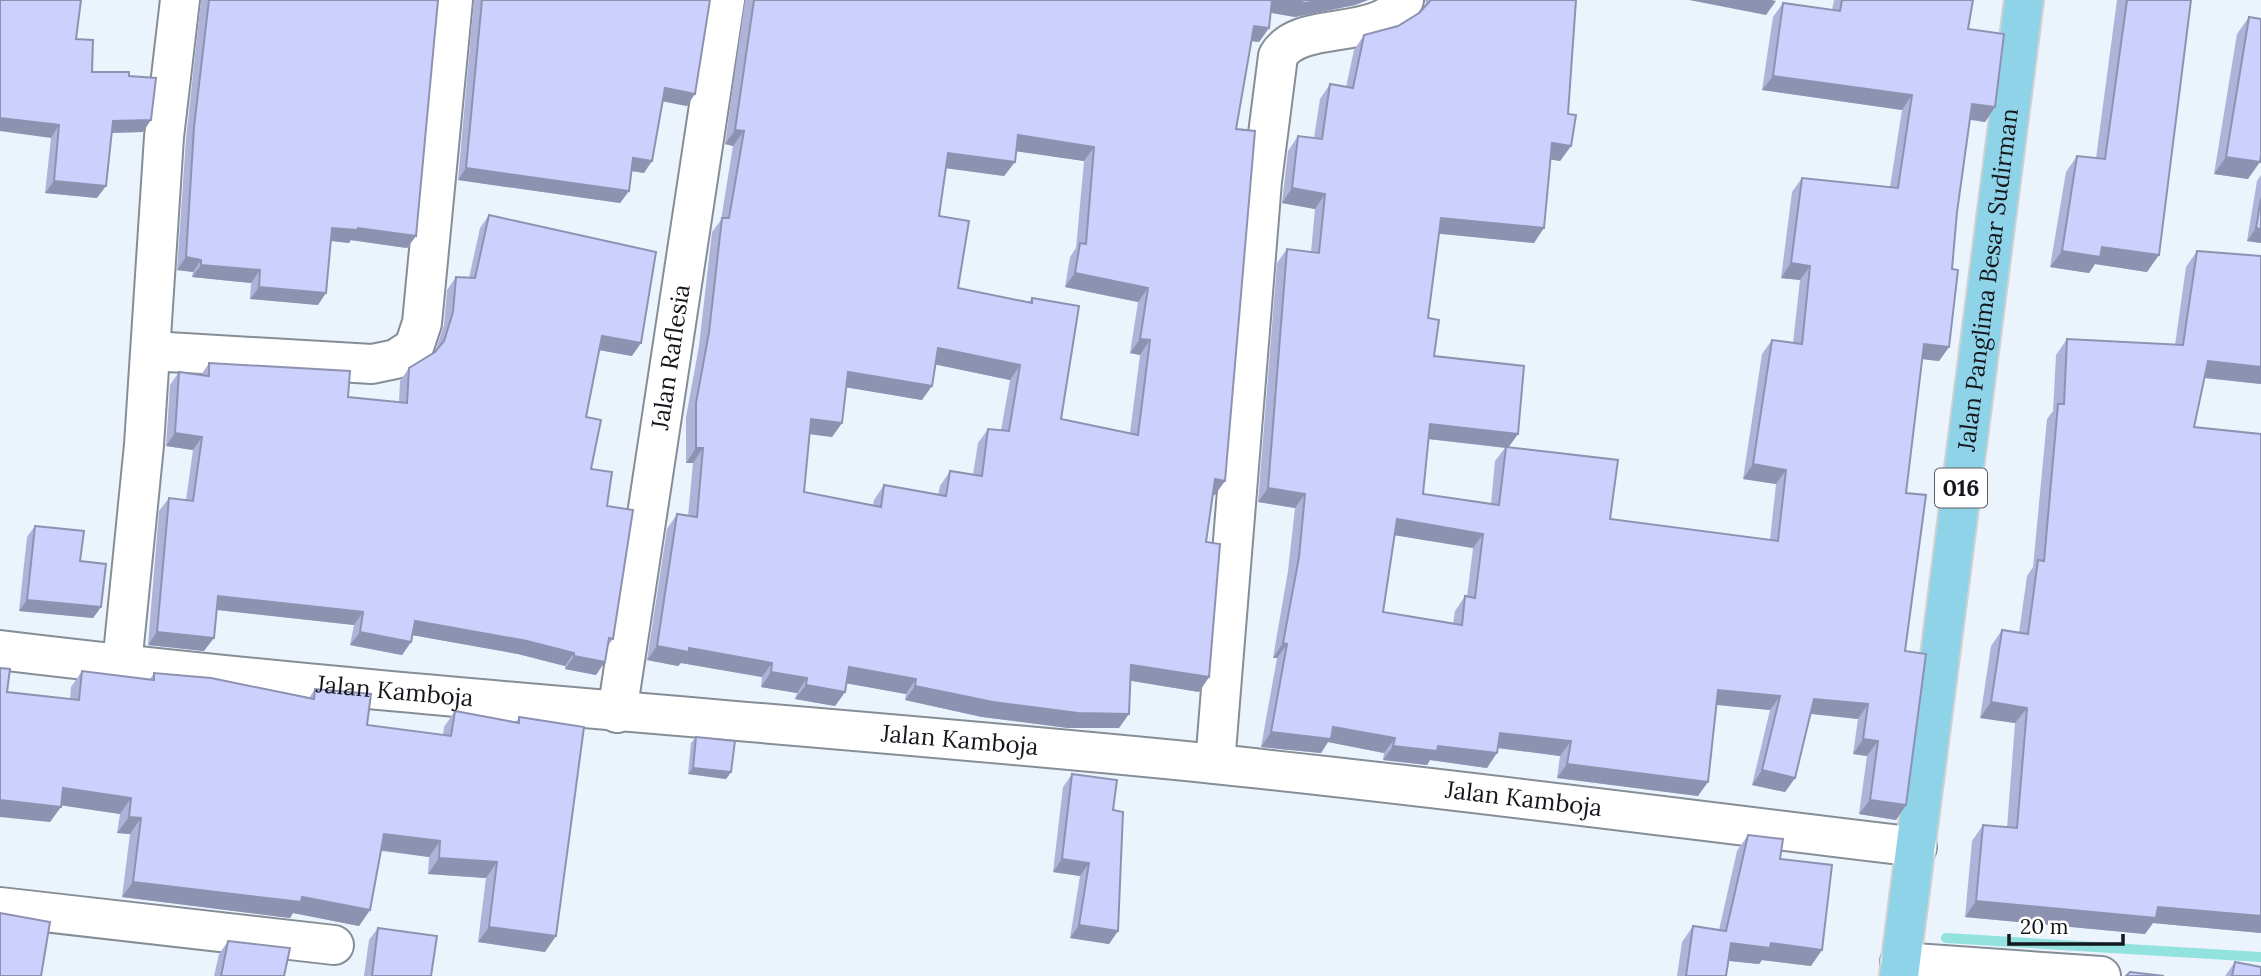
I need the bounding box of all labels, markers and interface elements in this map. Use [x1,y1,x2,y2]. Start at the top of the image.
street label: Jalan Panglima Besar Sudirman [1950,106,2025,454]
street label: Jalan Raflesia [644,282,697,433]
road number: 016 [1935,468,1987,508]
street label: Jalan Kamboja [314,668,475,713]
street label: Jalan Kamboja [879,717,1040,762]
street label: Jalan Kamboja [1443,774,1604,823]
scale bar [2009,902,2123,946]
text: 20 m [2020,913,2069,940]

